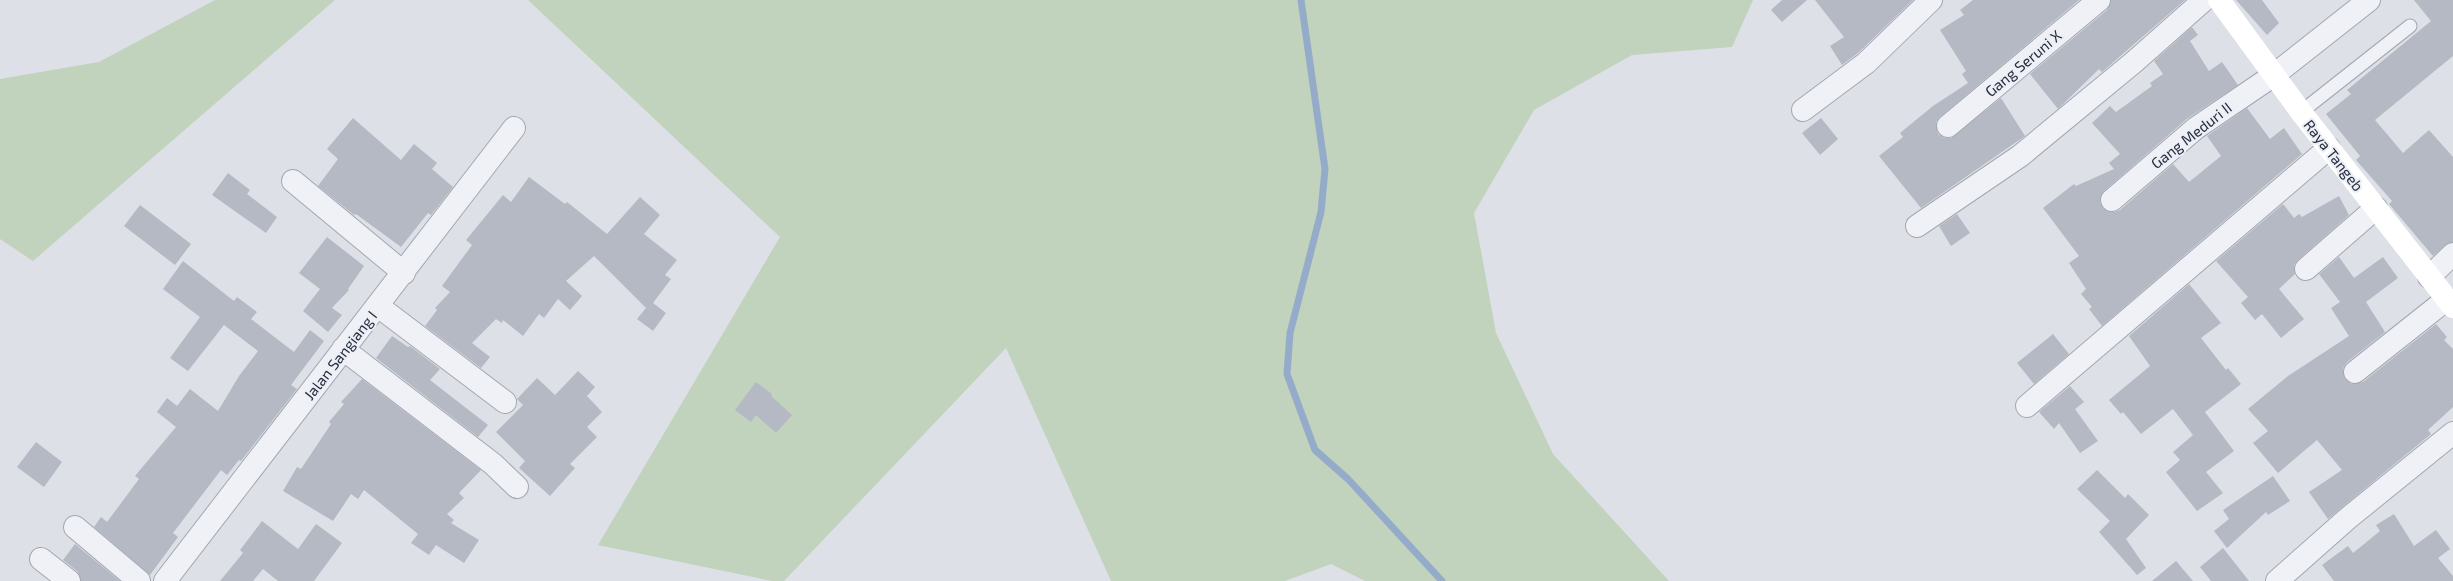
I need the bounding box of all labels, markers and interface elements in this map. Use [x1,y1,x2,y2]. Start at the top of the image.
street label: Gang Seruni X [1981,26,2065,100]
street label: Gang Meduri II [2147,98,2235,172]
street label: Raya Tangeb [2301,116,2367,194]
street label: Jalan Sangiang I [300,307,380,403]

